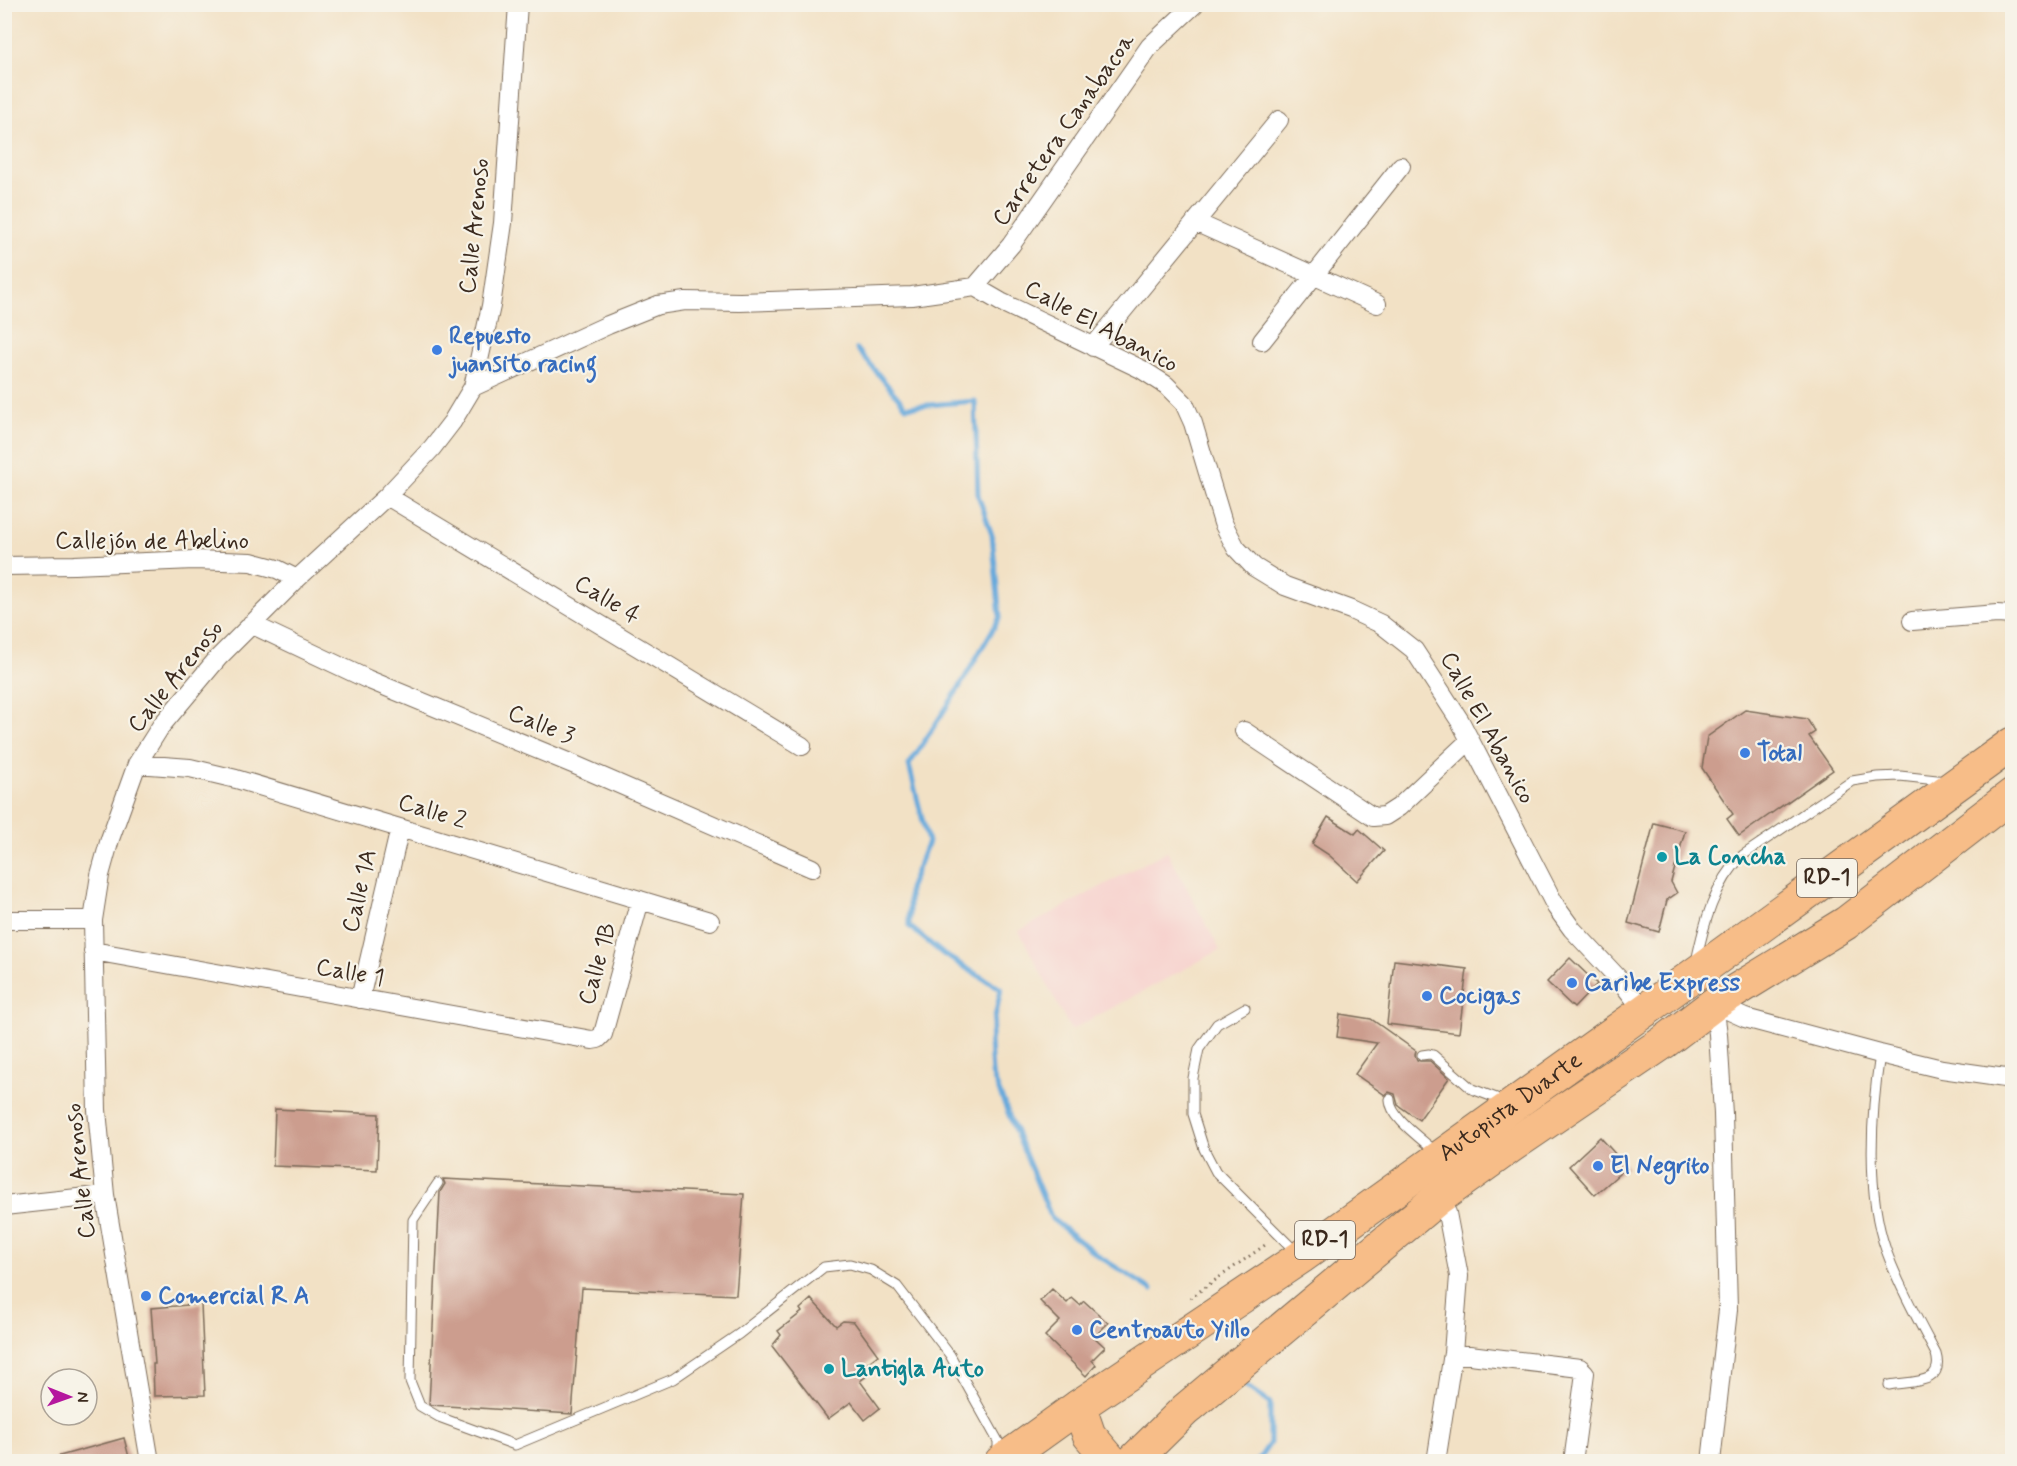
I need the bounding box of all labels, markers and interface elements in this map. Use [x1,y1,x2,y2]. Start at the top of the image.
street label: Carretera Canabacoa [986,27,1143,233]
street label: Calle Arenoso [452,157,498,295]
street label: Calle El Abanico [1019,274,1183,380]
place label: Repuesto juansito racing [448,321,597,383]
marker: Repuesto juansito racing [430,343,444,357]
street label: Callejón de Abelino [55,526,249,557]
street label: Calle 4 [568,568,646,632]
street label: Calle Arenoso [121,614,231,740]
street label: Calle El Abanico [1432,646,1542,810]
street label: Calle 3 [503,698,579,752]
place label: Total [1757,738,1802,769]
marker: Total [1738,746,1752,760]
street label: Calle 2 [394,787,470,837]
place label: La Concha [1674,842,1786,873]
street label: Calle 1A [335,846,385,936]
marker: La Concha [1655,850,1669,864]
road number: RD-1 [1797,859,1857,897]
street label: Calle 1B [572,919,624,1009]
street label: Calle 1 [313,952,387,994]
place label: Caribe Express [1584,968,1740,999]
marker: Caribe Express [1565,976,1579,990]
place label: Cocigas [1439,981,1521,1015]
marker: Cocigas [1420,989,1434,1003]
street label: Autopista Duarte [1432,1045,1588,1169]
street label: Calle Arenoso [58,1102,104,1240]
place label: El Negrito [1610,1151,1710,1185]
marker: El Negrito [1591,1159,1605,1173]
road number: RD-1 [1295,1221,1355,1259]
place label: Comercial R A [158,1281,309,1312]
marker: Comercial R A [139,1289,153,1303]
place label: Centroauto Yillo [1089,1315,1250,1346]
marker: Centroauto Yillo [1070,1323,1084,1337]
place label: Lantigla Auto [841,1354,984,1386]
marker: Lantigla Auto [822,1362,836,1376]
north arrow [39,1367,99,1427]
text: N [72,1392,93,1403]

